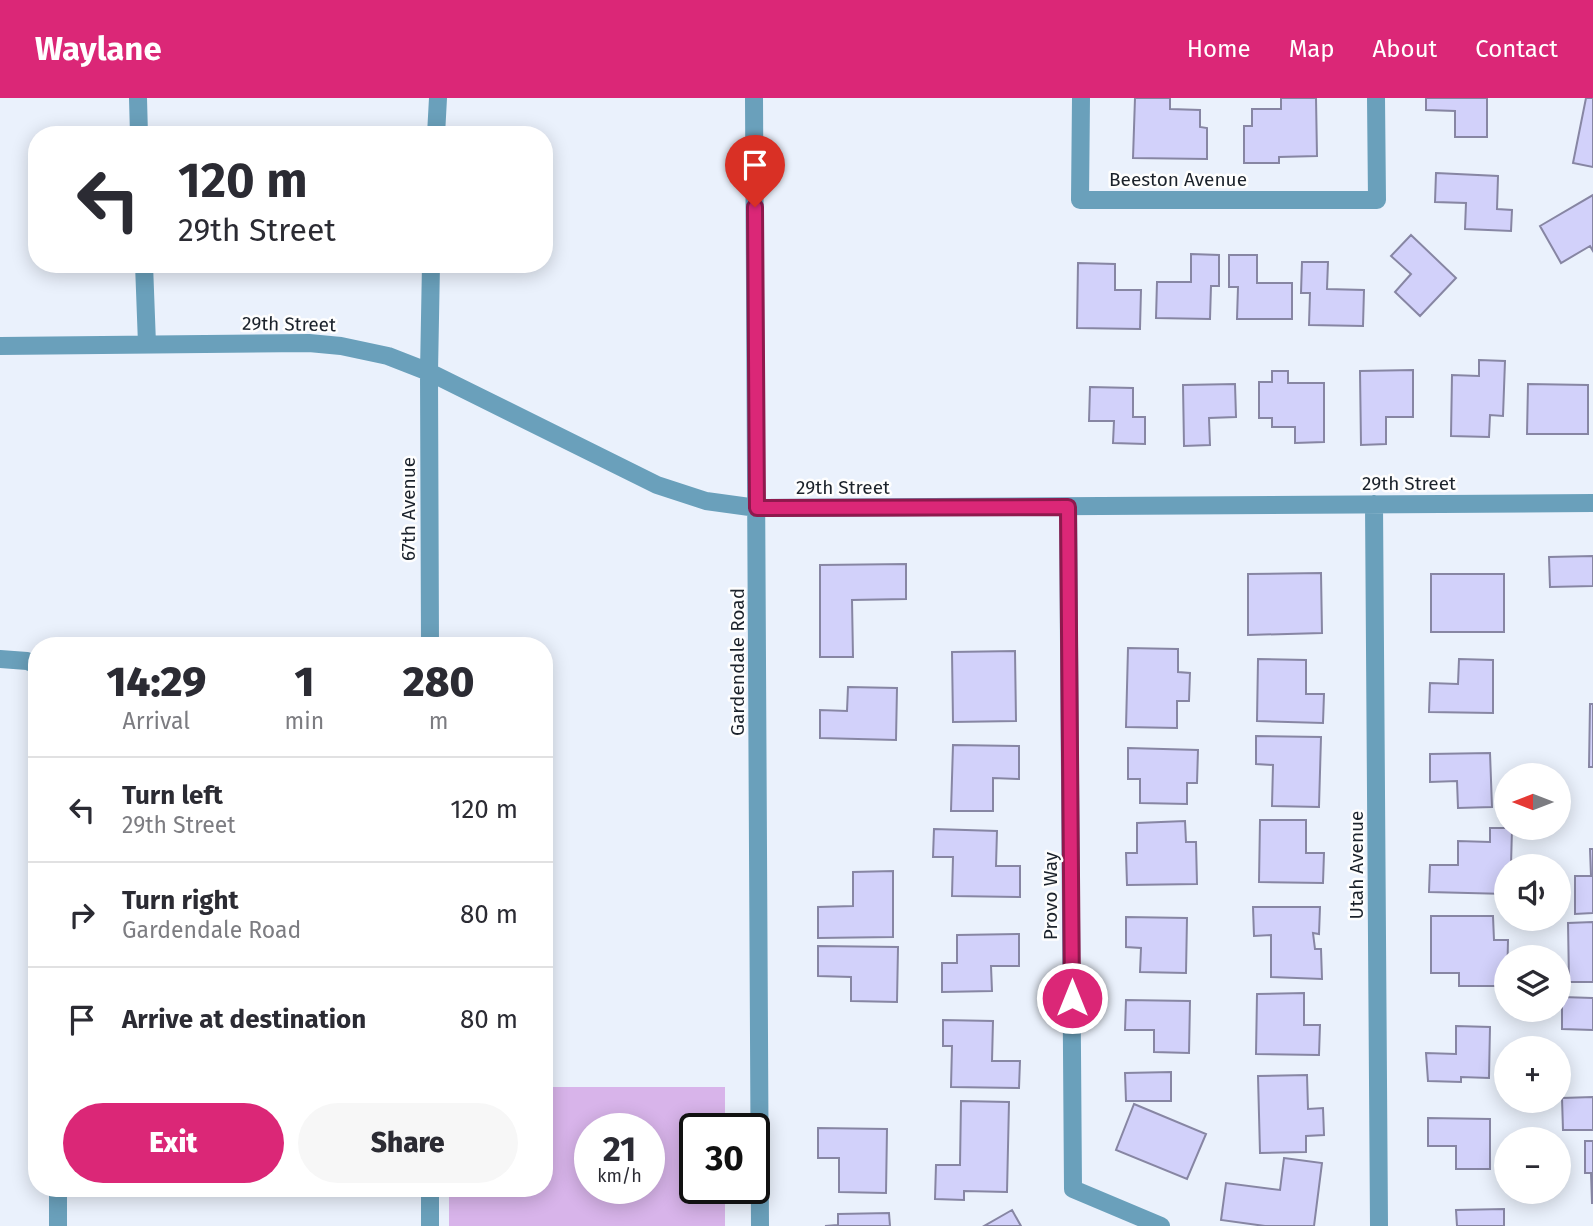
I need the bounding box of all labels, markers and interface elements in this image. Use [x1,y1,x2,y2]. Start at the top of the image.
text: Waylane [35,29,162,69]
text: Home [1187,35,1251,63]
text: Map [1289,35,1335,63]
text: About [1373,35,1437,63]
text: Contact [1475,35,1558,63]
pin [725,135,785,207]
icon: arrive [736,146,774,184]
text: 120 m [178,151,308,210]
icon: left [63,154,154,245]
street label: Beeston Avenue [1109,168,1247,191]
text: 29th Street [178,211,336,249]
street label: 29th Street [242,312,336,336]
street label: 67th Avenue [397,457,420,561]
street label: 29th Street [1362,472,1456,495]
street label: 29th Street [796,476,890,499]
street label: Gardendale Road [726,588,749,736]
text: 14:29 [106,657,206,707]
text: 1 [295,657,314,707]
text: 280 [403,657,474,707]
text: Arrival [123,707,190,735]
text: min [285,707,324,735]
text: m [429,707,448,735]
north arrow [1494,763,1572,840]
map controls [1494,763,1571,1204]
text: Turn left [122,780,223,811]
icon: left [63,791,101,829]
text: 120 m [450,794,518,825]
text: 29th Street [122,811,236,839]
street label: Utah Avenue [1345,811,1368,919]
street label: Provo Way [1039,851,1062,940]
button: sound [1494,854,1571,931]
text: Turn right [122,885,239,916]
icon: right [63,896,101,934]
text: 80 m [460,899,518,930]
text: Gardendale Road [122,916,301,944]
button: layers [1494,945,1571,1022]
position arrow [1035,961,1109,1035]
icon: arrive [63,1001,101,1039]
text: Arrive at destination [122,1004,366,1035]
text: 80 m [460,1004,518,1035]
button: + [1494,1036,1571,1113]
button: Exit [63,1103,284,1183]
button: Share [298,1103,518,1183]
speed limit sign: 30 [679,1113,770,1204]
button: − [1494,1127,1571,1204]
text: 21 [603,1128,636,1170]
text: km/h [597,1165,642,1187]

